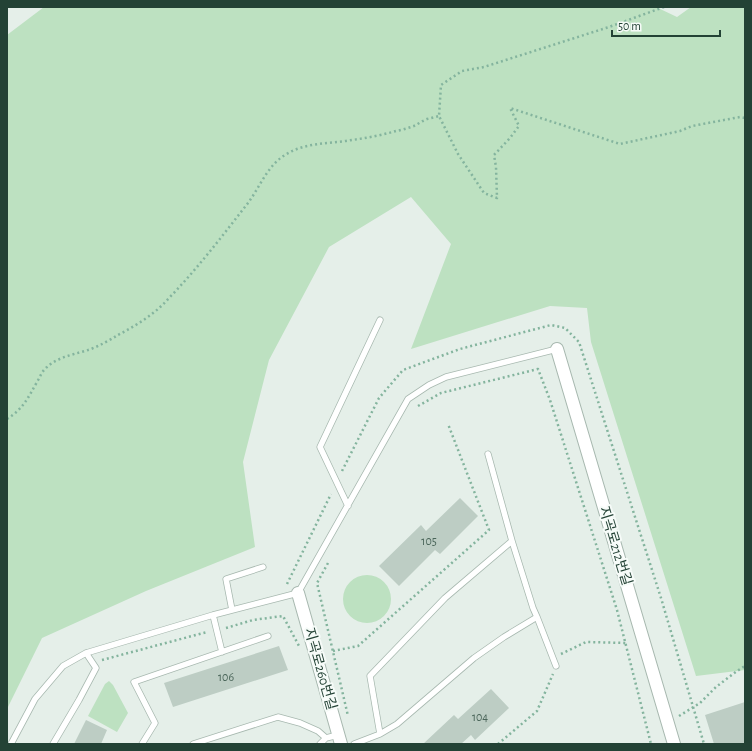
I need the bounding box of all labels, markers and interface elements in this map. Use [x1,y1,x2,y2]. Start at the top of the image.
scale bar [612,12,720,38]
text: 50 m [618,20,641,32]
street label: 지곡로212번길 [596,504,635,587]
house number: 105 [421,535,437,547]
street label: 지곡로260번길 [302,626,339,712]
house number: 106 [218,671,234,683]
house number: 104 [472,711,488,723]

